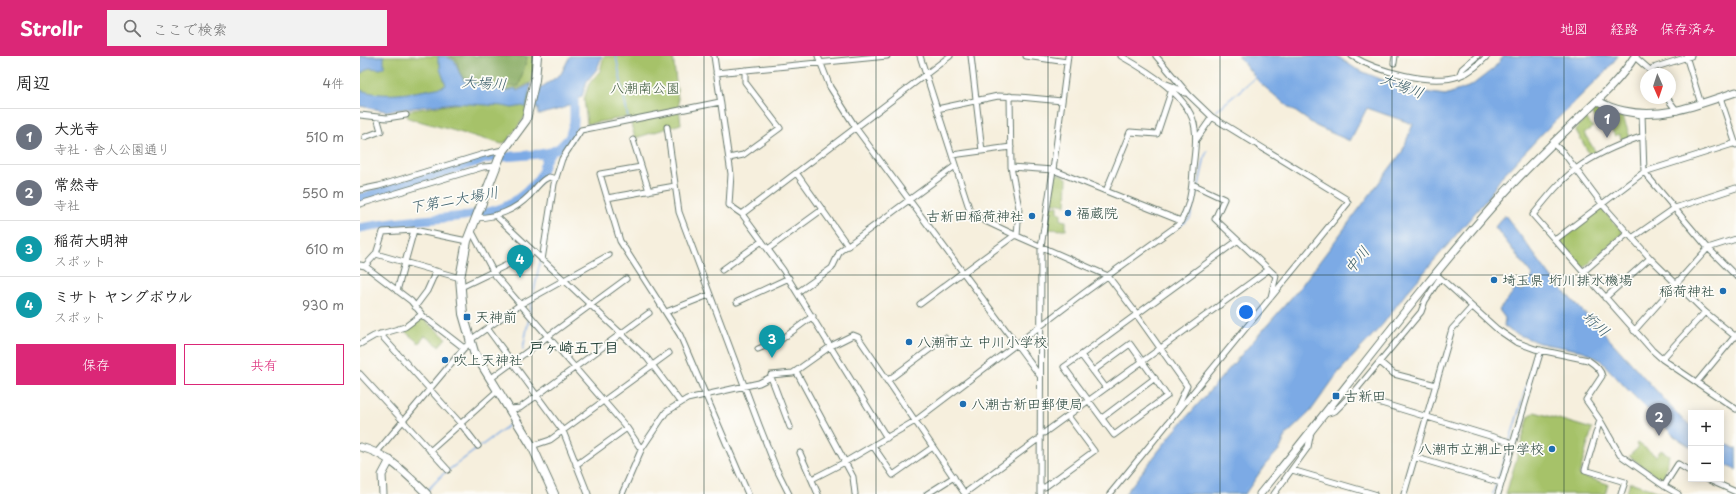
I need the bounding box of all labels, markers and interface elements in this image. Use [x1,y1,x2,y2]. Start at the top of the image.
search box [107,10,387,46]
text: Strollr [20,14,83,42]
icon: search [121,17,143,39]
text: ここで検索 [153,17,228,40]
text: 地図 [1560,18,1588,39]
text: 経路 [1610,18,1638,39]
text: 保存済み [1660,18,1716,39]
water label: 大場川 [1377,66,1428,103]
water label: 大場川 [461,68,507,95]
north arrow [1640,68,1676,104]
text: 周辺 [16,69,50,95]
text: 4件 [322,73,344,92]
park label: 八潮南公園 [610,77,680,98]
pin: 1 [1594,105,1620,138]
text: 大光寺 [54,116,99,139]
text: 1 [26,127,32,146]
text: 510 m [305,127,344,146]
text: 寺社 · 舎人公園通り [54,139,170,158]
text: 常然寺 [54,172,99,195]
water label: 下第二大場川 [407,179,500,218]
text: 2 [24,183,34,202]
text: 550 m [302,183,344,202]
text: 寺社 [54,195,80,214]
place label: 福蔵院 [1076,202,1118,223]
place label: 古新田稲荷神社 [926,205,1024,226]
marker: 福蔵院 [1063,208,1073,218]
marker: 古新田稲荷神社 [1027,211,1037,221]
text: 稲荷大明神 [54,228,129,251]
text: 3 [25,239,33,258]
text: 610 m [305,239,344,258]
water label: 中川 [1337,240,1374,278]
pin: 4 [507,245,533,278]
text: スポット [54,251,106,270]
place label: 埼玉県 垳川排水機場 [1502,269,1633,290]
marker: 埼玉県 垳川排水機場 [1489,275,1499,285]
place label: 稲荷神社 [1659,280,1715,301]
text: ミサト ヤングボウル [54,284,193,307]
marker: 稲荷神社 [1718,286,1728,296]
text: 4 [25,295,33,314]
text: 930 m [302,295,344,314]
your location [1236,302,1256,322]
water label: 垳川 [1578,304,1616,341]
place label: 天神前 [475,306,517,327]
text: スポット [54,307,106,326]
marker: 天神前 [462,312,472,322]
pin: 3 [759,325,785,358]
place label: 八潮市立 中川小学校 [917,331,1048,352]
district label: 戸ヶ崎五丁目 [529,335,619,358]
marker: 八潮市立 中川小学校 [904,337,914,347]
button: 保存 [16,344,176,385]
button: 共有 [184,344,344,385]
place label: 吹上天神社 [453,349,523,370]
marker: 吹上天神社 [440,355,450,365]
place label: 古新田 [1344,385,1386,406]
marker: 古新田 [1331,391,1341,401]
place label: 八潮古新田郵便局 [971,393,1083,414]
marker: 八潮古新田郵便局 [958,399,968,409]
pin: 2 [1646,403,1672,436]
map controls [1688,410,1724,482]
button: + [1688,410,1724,446]
place label: 八潮市立潮止中学校 [1418,438,1544,459]
marker: 八潮市立潮止中学校 [1547,444,1557,454]
button: − [1688,446,1724,482]

